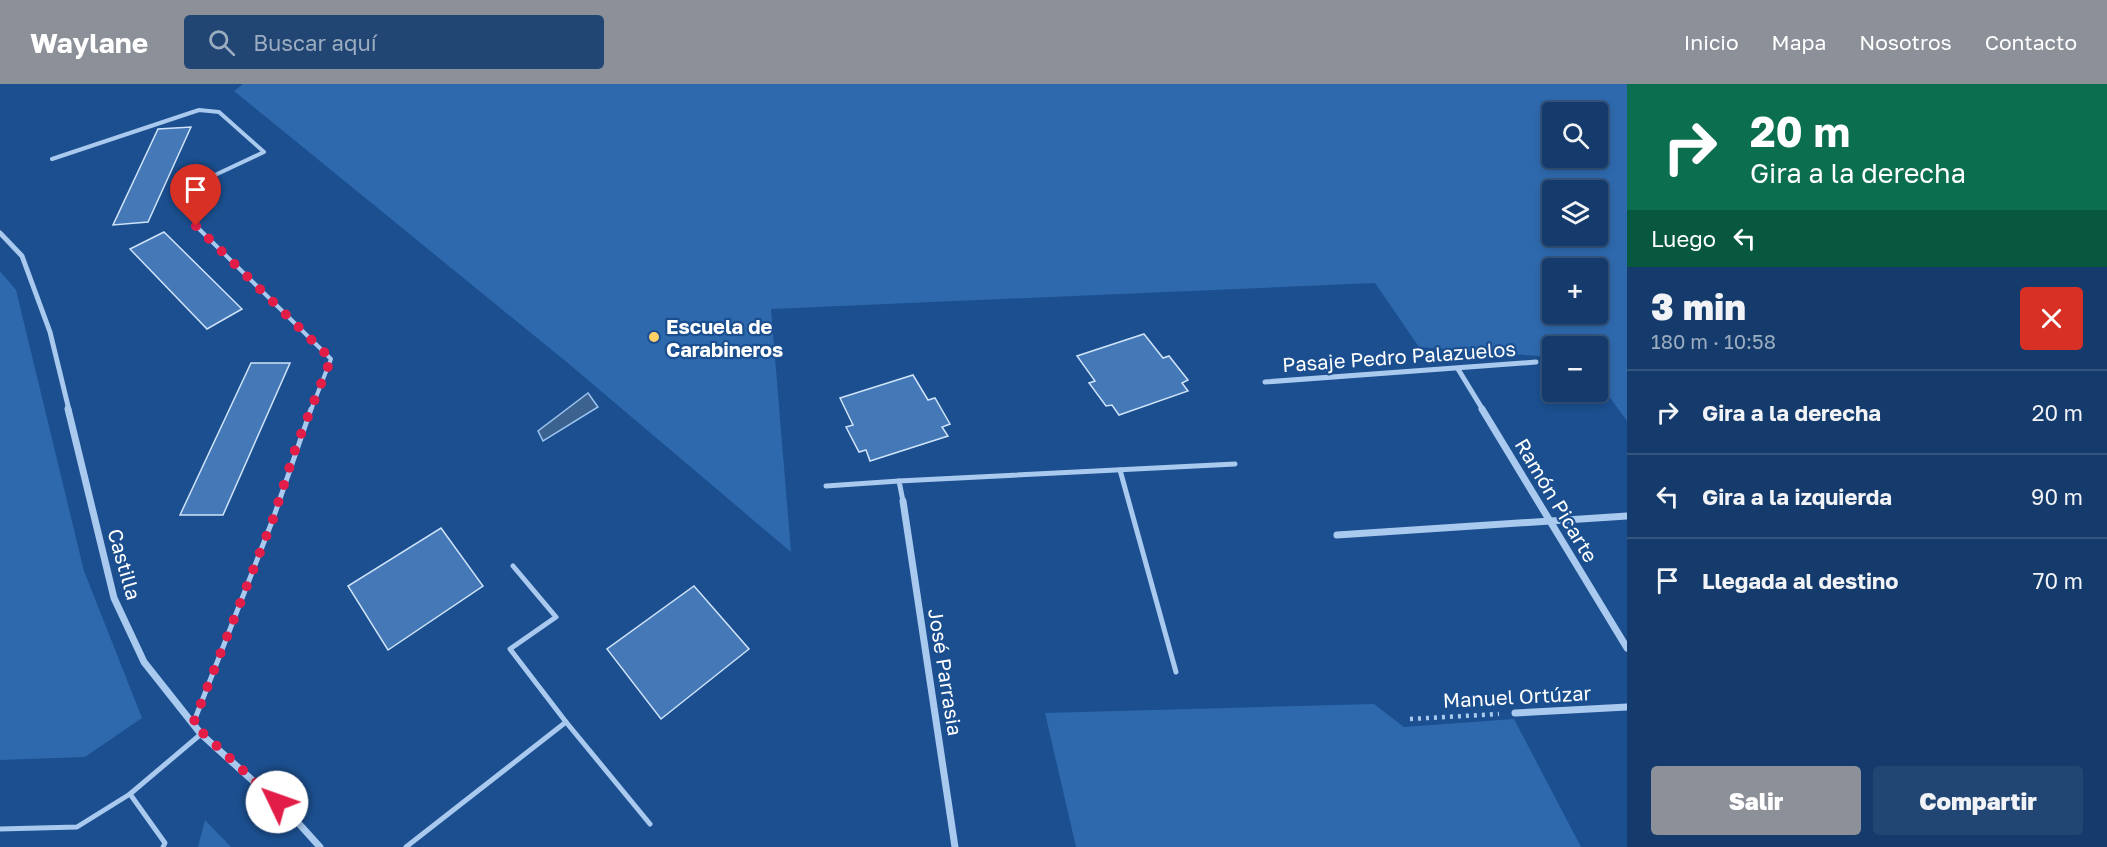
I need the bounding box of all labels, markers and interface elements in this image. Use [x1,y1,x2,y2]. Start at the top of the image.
search box [184,15,604,69]
text: Waylane [30,26,148,59]
icon: search [205,26,238,59]
text: Buscar aquí [253,29,377,56]
text: Inicio [1684,29,1739,55]
text: Mapa [1772,29,1826,55]
text: Nosotros [1859,29,1952,55]
text: Contacto [1985,29,2077,55]
map controls [1542,102,1608,402]
button: search [1542,102,1608,168]
text: 20 m [1750,106,1850,156]
icon: right [1651,108,1729,186]
text: Gira a la derecha [1750,157,1966,189]
pin [170,164,221,226]
icon: arrive [179,173,212,206]
button: layers [1542,180,1608,246]
icon: left [1728,222,1761,255]
text: Luego [1651,225,1716,252]
button: + [1542,258,1608,324]
text: 3 min [1651,285,1746,328]
button: close [2020,287,2083,350]
place label: Escuela de Carabineros [666,314,783,361]
text: 180 m · 10:58 [1651,329,1776,353]
marker: Escuela de Carabineros [647,330,661,344]
street label: Pasaje Pedro Palazuelos [1281,336,1517,376]
button: − [1542,336,1608,402]
icon: right [1651,396,1684,429]
text: Gira a la derecha [1702,399,1881,426]
text: 20 m [2032,399,2083,426]
street label: Ramón Picarte [1511,434,1603,566]
icon: left [1651,480,1684,513]
text: Gira a la izquierda [1702,483,1892,510]
text: 90 m [2031,483,2083,510]
street label: Castilla [103,526,147,602]
icon: arrive [1651,564,1684,597]
text: Llegada al destino [1702,567,1899,594]
text: 70 m [2033,567,2083,594]
street label: José Parrasia [924,607,968,737]
street label: Manuel Ortúzar [1442,680,1592,712]
button: Salir [1651,766,1861,835]
button: Compartir [1873,766,2083,835]
position arrow [245,770,309,834]

